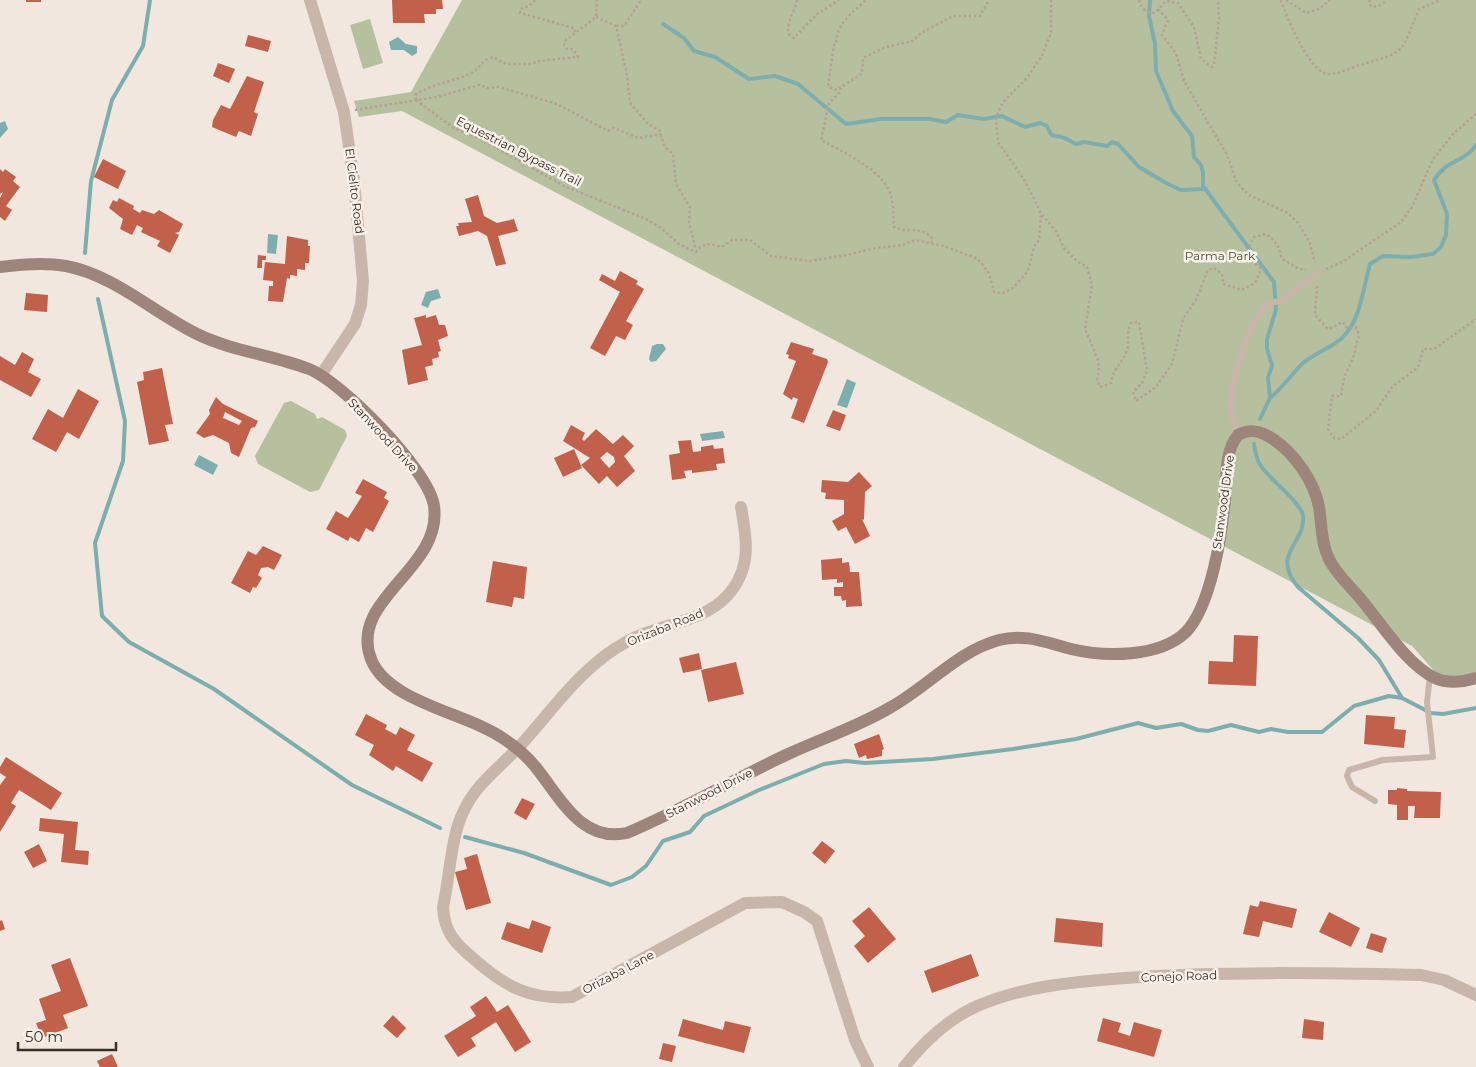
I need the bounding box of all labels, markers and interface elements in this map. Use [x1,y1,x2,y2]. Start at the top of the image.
street label: Equestrian Bypass Trail [454,113,584,189]
street label: El Cielito Road [342,147,368,235]
park label: Parma Park [1185,248,1256,263]
street label: Stanwood Drive [345,395,421,475]
street label: Stanwood Drive [1209,454,1237,550]
street label: Orizaba Road [625,605,705,649]
street label: Stanwood Drive [663,765,755,821]
street label: Orizaba Lane [580,947,656,997]
street label: Conejo Road [1141,967,1217,985]
scale bar [18,1020,115,1052]
text: 50 m [25,1027,63,1046]

